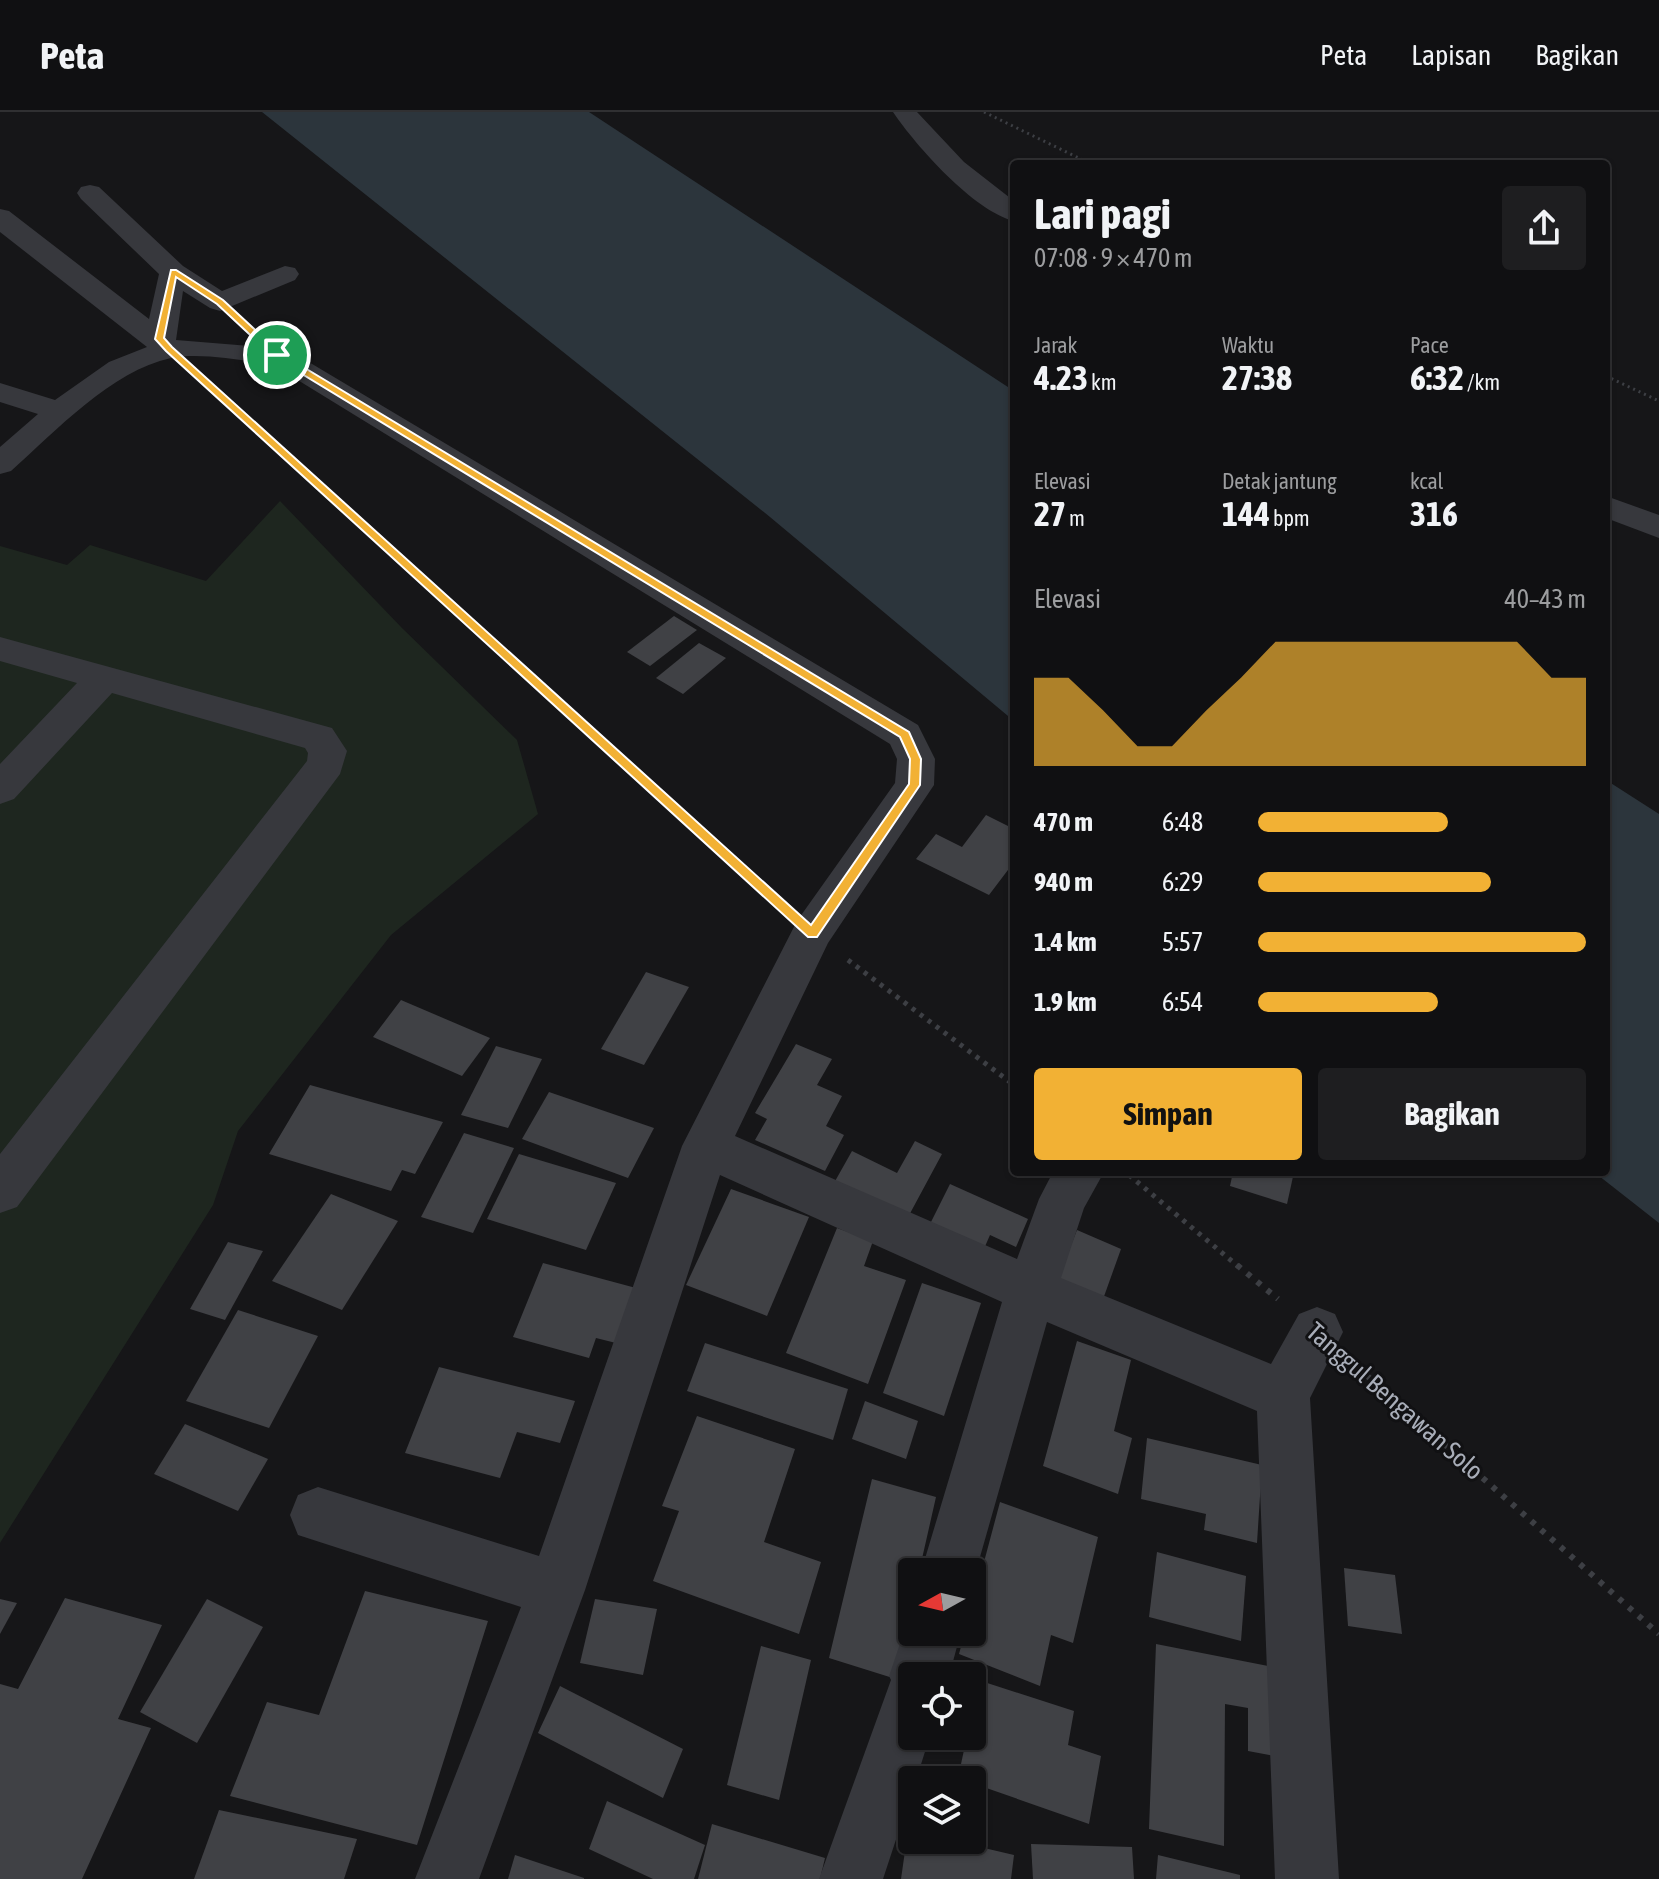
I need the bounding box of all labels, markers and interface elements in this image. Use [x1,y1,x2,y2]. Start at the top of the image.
text: Peta [40,34,104,77]
text: Peta [1320,39,1367,71]
text: Lapisan [1411,39,1491,71]
text: Bagikan [1535,39,1619,71]
button: share [1502,186,1586,270]
text: Lari pagi [1034,188,1171,238]
text: 07:08 · 9 × 470 m [1034,243,1193,273]
pin [243,321,311,389]
text: Jarak [1034,332,1077,358]
text: Waktu [1222,332,1274,358]
text: Pace [1410,332,1449,358]
icon: arrive [255,333,299,377]
text: 4.23 [1034,358,1088,397]
text: 27:38 [1222,358,1292,397]
text: 6:32 [1410,358,1464,397]
text: km [1088,369,1117,395]
text: /km [1464,369,1500,395]
text: Elevasi [1034,468,1091,494]
text: Detak jantung [1222,468,1337,494]
text: kcal [1410,468,1443,494]
text: 27 [1034,494,1066,533]
text: 144 [1222,494,1270,533]
text: 316 [1410,494,1458,533]
text: m [1066,505,1085,531]
text: bpm [1270,505,1310,531]
text: Elevasi [1034,584,1101,614]
text: 40–43 m [1504,584,1586,614]
text: 470 m [1034,807,1093,837]
text: 6:48 [1162,807,1203,837]
text: 940 m [1034,867,1093,897]
text: 6:29 [1162,867,1203,897]
text: 1.4 km [1034,927,1097,957]
text: 5:57 [1162,927,1203,957]
text: 1.9 km [1034,987,1097,1017]
text: 6:54 [1162,987,1203,1017]
button: Simpan [1034,1068,1302,1160]
button: Bagikan [1318,1068,1586,1160]
street label: Tanggul Bengawan Solo [1301,1316,1489,1486]
north arrow [898,1558,986,1646]
map controls [898,1558,986,1854]
button: locate [898,1662,986,1750]
button: layers [898,1766,986,1854]

